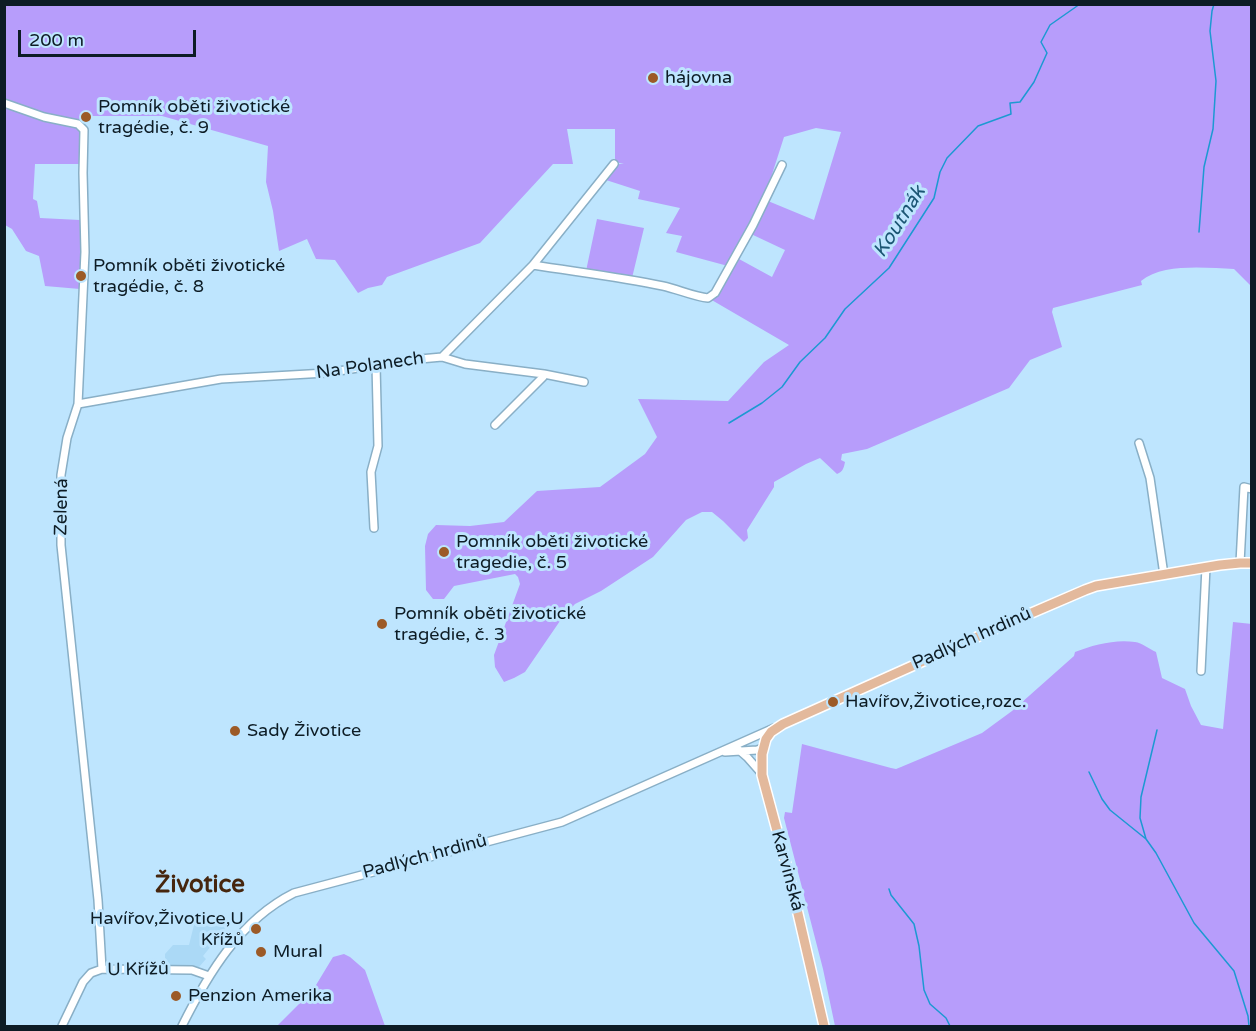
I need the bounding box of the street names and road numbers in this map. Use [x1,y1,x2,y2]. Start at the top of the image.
street label: Na Polanech [315,348,425,384]
street label: Zelená [51,478,73,536]
street label: Padlých hrdinů [909,603,1035,675]
street label: Karvinská [766,828,808,914]
street label: Padlých hrdinů [361,830,489,884]
street label: U Křížů [107,959,169,981]

